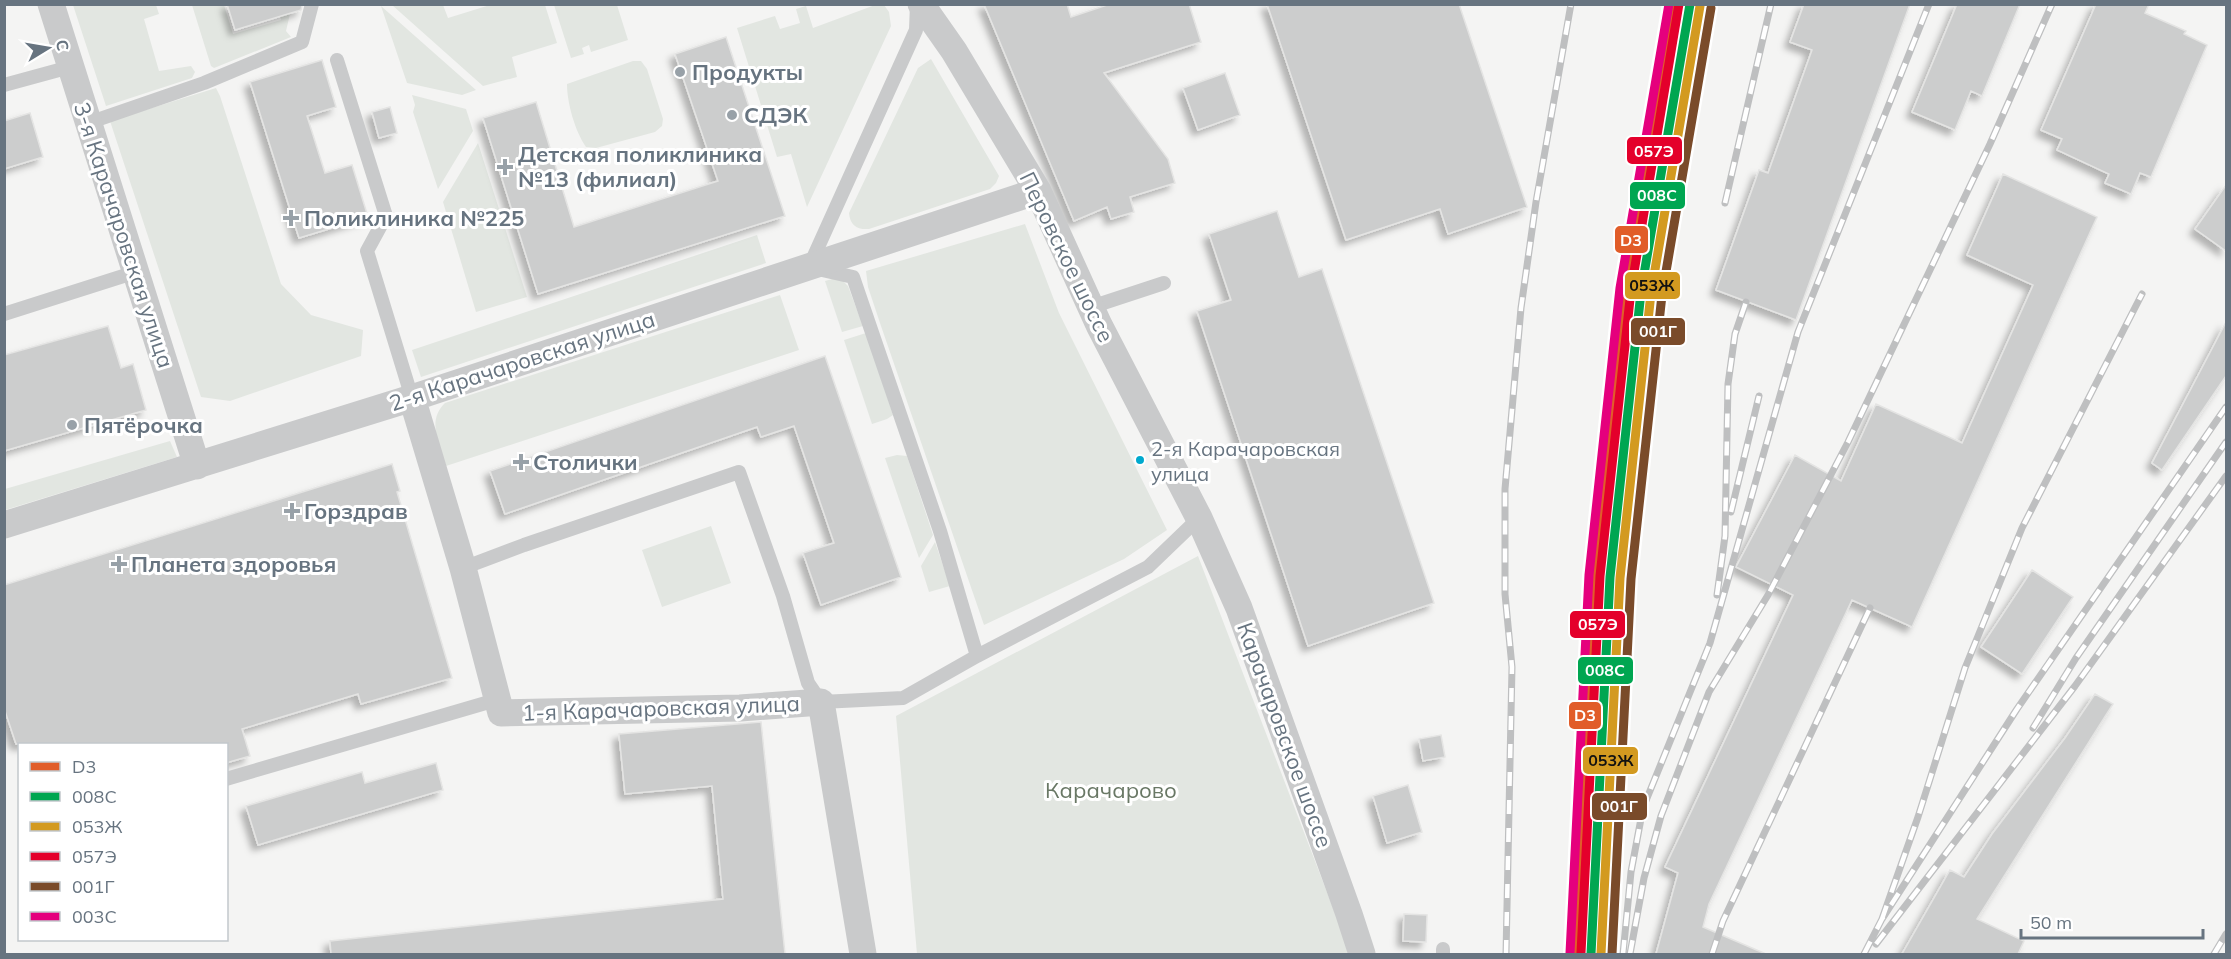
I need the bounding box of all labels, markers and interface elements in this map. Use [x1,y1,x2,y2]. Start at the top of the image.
north arrow [18,18,78,78]
text: С [52,38,74,52]
place label: Продукты [692,58,803,86]
marker: Продукты [673,65,687,79]
street label: 3-я Карачаровская улица [68,99,180,371]
place label: СДЭК [744,101,808,129]
marker: СДЭК [725,108,739,122]
line badge: 057Э [1626,136,1683,165]
place label: Детская поликлиника №13 (филиал) [518,140,762,193]
text: 057Э [1634,141,1674,161]
marker: Детская поликлиника №13 (филиал) [496,158,514,176]
street label: Перовское шоссе [1014,167,1120,347]
line badge: 008С [1629,181,1686,210]
text: 008С [1637,185,1677,205]
place label: Поликлиника №225 [304,204,524,232]
marker: Поликлиника №225 [282,209,300,227]
line badge: D3 [1614,225,1649,254]
text: D3 [1620,230,1642,250]
line badge: 053Ж [1624,271,1681,300]
text: 053Ж [1629,275,1675,295]
street label: 2-я Карачаровская улица [386,305,658,417]
line badge: 001Г [1630,317,1686,346]
text: 001Г [1639,321,1677,341]
place label: Пятёрочка [84,411,203,439]
marker: Пятёрочка [65,418,79,432]
place label: 2-я Карачаровская улица [1151,436,1340,486]
place label: Столички [533,448,638,476]
marker: 2-я Карачаровская улица [1134,454,1146,466]
marker: Столички [514,455,528,469]
place label: Горздрав [304,497,408,525]
marker: Горздрав [285,504,299,518]
place label: Планета здоровья [131,550,336,578]
marker: Планета здоровья [112,557,126,571]
line badge: 057Э [1569,610,1626,639]
text: 057Э [1578,614,1618,634]
street label: Карачаровское шоссе [1231,618,1339,852]
line badge: 008С [1577,656,1634,685]
text: 008С [1585,660,1625,680]
street label: 1-я Карачаровская улица [522,689,800,727]
line badge: D3 [1568,701,1602,730]
text: D3 [1574,705,1596,725]
legend [18,743,228,941]
line badge: 053Ж [1582,746,1639,775]
text: 053Ж [1588,750,1634,770]
text: D3 [72,755,96,778]
park label: Карачарово [1045,776,1177,804]
text: 008С [72,785,117,808]
line badge: 001Г [1591,792,1648,821]
text: 001Г [1600,796,1638,816]
text: 053Ж [72,815,122,838]
text: 057Э [72,845,117,868]
text: 001Г [72,875,114,898]
scale bar [2021,902,2202,940]
text: 003С [72,905,117,928]
text: 50 m [2030,911,2072,934]

